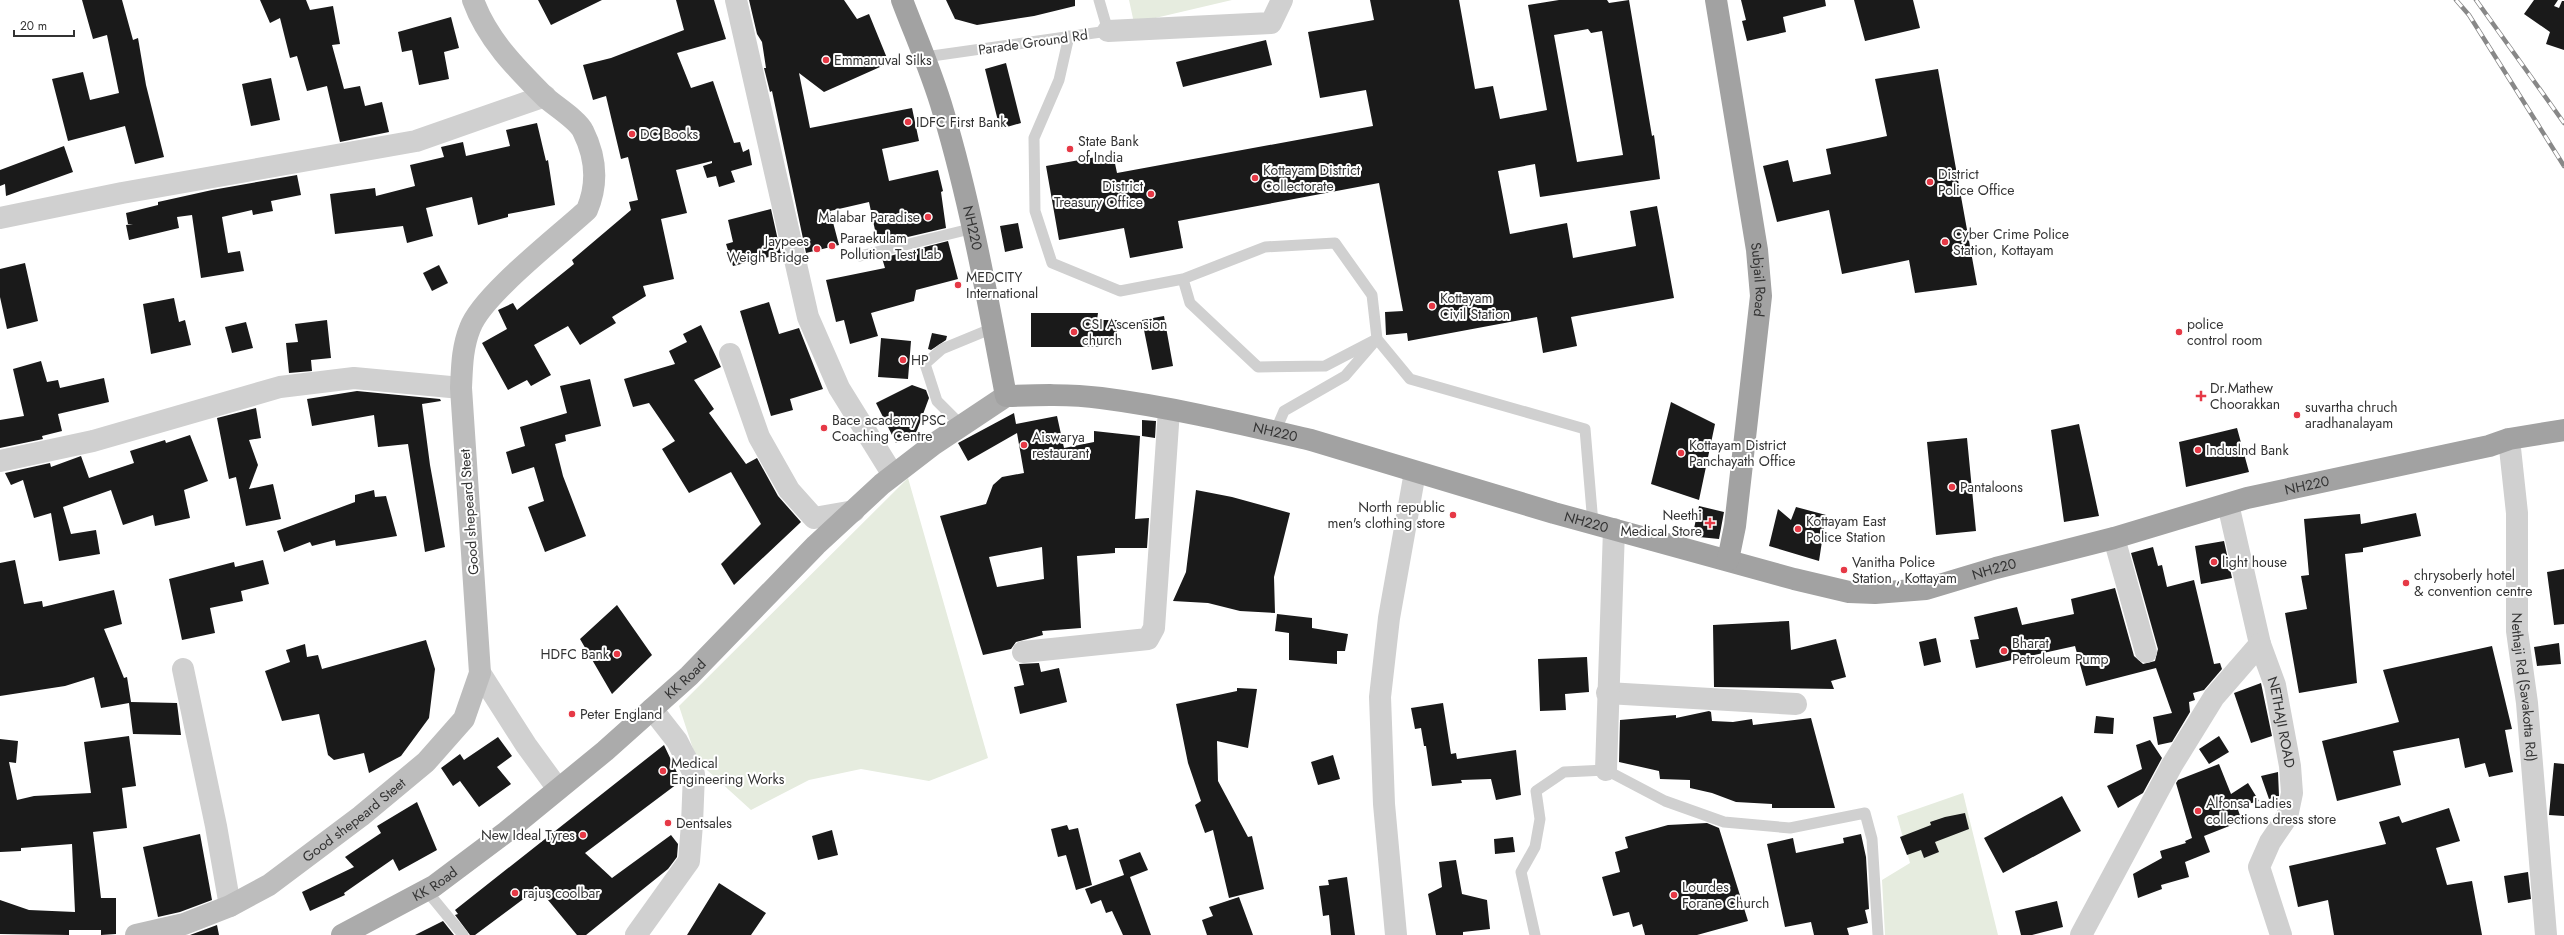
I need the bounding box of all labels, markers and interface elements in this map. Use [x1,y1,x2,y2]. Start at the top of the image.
scale bar [14,12,74,38]
text: 20 m [20,17,47,35]
street label: Parade Ground Rd [977,24,1089,60]
place label: Emmanuval Silks [834,50,932,70]
marker: Emmanuval Silks [821,55,831,65]
place label: IDFC First Bank [916,112,1007,132]
marker: IDFC First Bank [903,117,913,127]
place label: DC Books [640,124,699,144]
marker: DC Books [627,129,637,139]
place label: State Bank of India [1078,131,1139,167]
marker: State Bank of India [1065,144,1075,154]
place label: Kottayam District Collectorate [1263,160,1361,196]
place label: District Police Office [1938,164,2014,200]
marker: Kottayam District Collectorate [1250,173,1260,183]
place label: District Treasury Office [1054,176,1144,212]
marker: District Police Office [1925,177,1935,187]
marker: District Treasury Office [1146,189,1156,199]
street label: NH220 [958,204,987,252]
place label: Malabar Paradise [818,207,920,227]
marker: Malabar Paradise [923,212,933,222]
place label: Cyber Crime Police Station, Kottayam [1953,224,2069,260]
place label: Paraekulam Pollution Test Lab [840,228,941,264]
place label: Jaypees Weigh Bridge [726,231,809,267]
marker: Cyber Crime Police Station, Kottayam [1940,237,1950,247]
marker: Paraekulam Pollution Test Lab [827,241,837,251]
street label: Subjail Road [1746,241,1771,318]
marker: Jaypees Weigh Bridge [812,244,822,254]
place label: MEDCITY International [966,267,1038,303]
marker: MEDCITY International [953,280,963,290]
place label: Kottayam Civil Station [1440,288,1510,324]
marker: Kottayam Civil Station [1427,301,1437,311]
place label: CSI Ascension church [1082,314,1167,350]
place label: police control room [2187,314,2263,350]
marker: CSI Ascension church [1069,327,1079,337]
marker: police control room [2174,327,2184,337]
place label: HP [911,350,929,370]
marker: HP [898,355,908,365]
place label: Dr.Mathew Choorakkan [2210,378,2280,414]
marker: Dr.Mathew Choorakkan [2195,390,2207,402]
place label: suvartha chruch aradhanalayam [2305,397,2398,433]
place label: Bace academy PSC Coaching Centre [832,410,946,446]
marker: suvartha chruch aradhanalayam [2292,410,2302,420]
street label: NH220 [1251,417,1300,447]
marker: Bace academy PSC Coaching Centre [819,423,829,433]
place label: Aiswarya restaurant [1032,427,1090,463]
place label: Kottayam District Panchayath Office [1689,435,1795,471]
marker: Aiswarya restaurant [1019,440,1029,450]
place label: Induslnd Bank [2206,440,2289,460]
marker: Induslnd Bank [2193,445,2203,455]
street label: Good shepeard Steet [455,448,483,576]
marker: Kottayam District Panchayath Office [1676,448,1686,458]
street label: NH220 [2283,471,2331,500]
place label: Pantaloons [1960,477,2023,497]
marker: Pantaloons [1947,482,1957,492]
place label: North republic men's clothing store [1328,497,1445,533]
place label: Neethi Medical Store [1621,505,1702,541]
street label: NH220 [1562,506,1611,538]
marker: North republic men's clothing store [1448,510,1458,520]
place label: Kottayam East Police Station [1806,511,1887,547]
marker: Neethi Medical Store [1705,518,1715,528]
marker: Kottayam East Police Station [1793,524,1803,534]
place label: Vanitha Police Station , Kottayam [1852,552,1957,588]
place label: light house [2222,552,2287,572]
street label: NH220 [1969,553,2018,585]
marker: light house [2209,557,2219,567]
marker: Vanitha Police Station , Kottayam [1839,565,1849,575]
place label: chrysoberly hotel & convention centre [2414,565,2532,601]
marker: chrysoberly hotel & convention centre [2401,578,2411,588]
street label: Nethaji Rd (Savakotta Rd) [2507,613,2542,762]
place label: Bharat Petroleum Pump [2012,633,2109,669]
place label: HDFC Bank [541,644,610,664]
marker: Bharat Petroleum Pump [1999,646,2009,656]
marker: HDFC Bank [612,649,622,659]
street label: KK Road [660,654,710,703]
street label: NETHAJI ROAD [2263,674,2300,769]
place label: Peter England [580,704,662,724]
marker: Peter England [567,709,577,719]
place label: Medical Engineering Works [671,753,785,789]
marker: Medical Engineering Works [658,766,668,776]
street label: Good shepeard Steet [298,773,410,867]
place label: Alfonsa Ladies collections dress store [2206,793,2336,829]
marker: Alfonsa Ladies collections dress store [2193,806,2203,816]
place label: Dentsales [676,813,732,833]
marker: Dentsales [663,818,673,828]
place label: New Ideal Tyres [481,825,575,845]
marker: New Ideal Tyres [578,830,588,840]
street label: KK Road [409,862,462,906]
place label: Lourdes Forane Church [1682,877,1769,913]
place label: rajus coolbar [523,883,600,903]
marker: rajus coolbar [510,888,520,898]
marker: Lourdes Forane Church [1669,890,1679,900]

